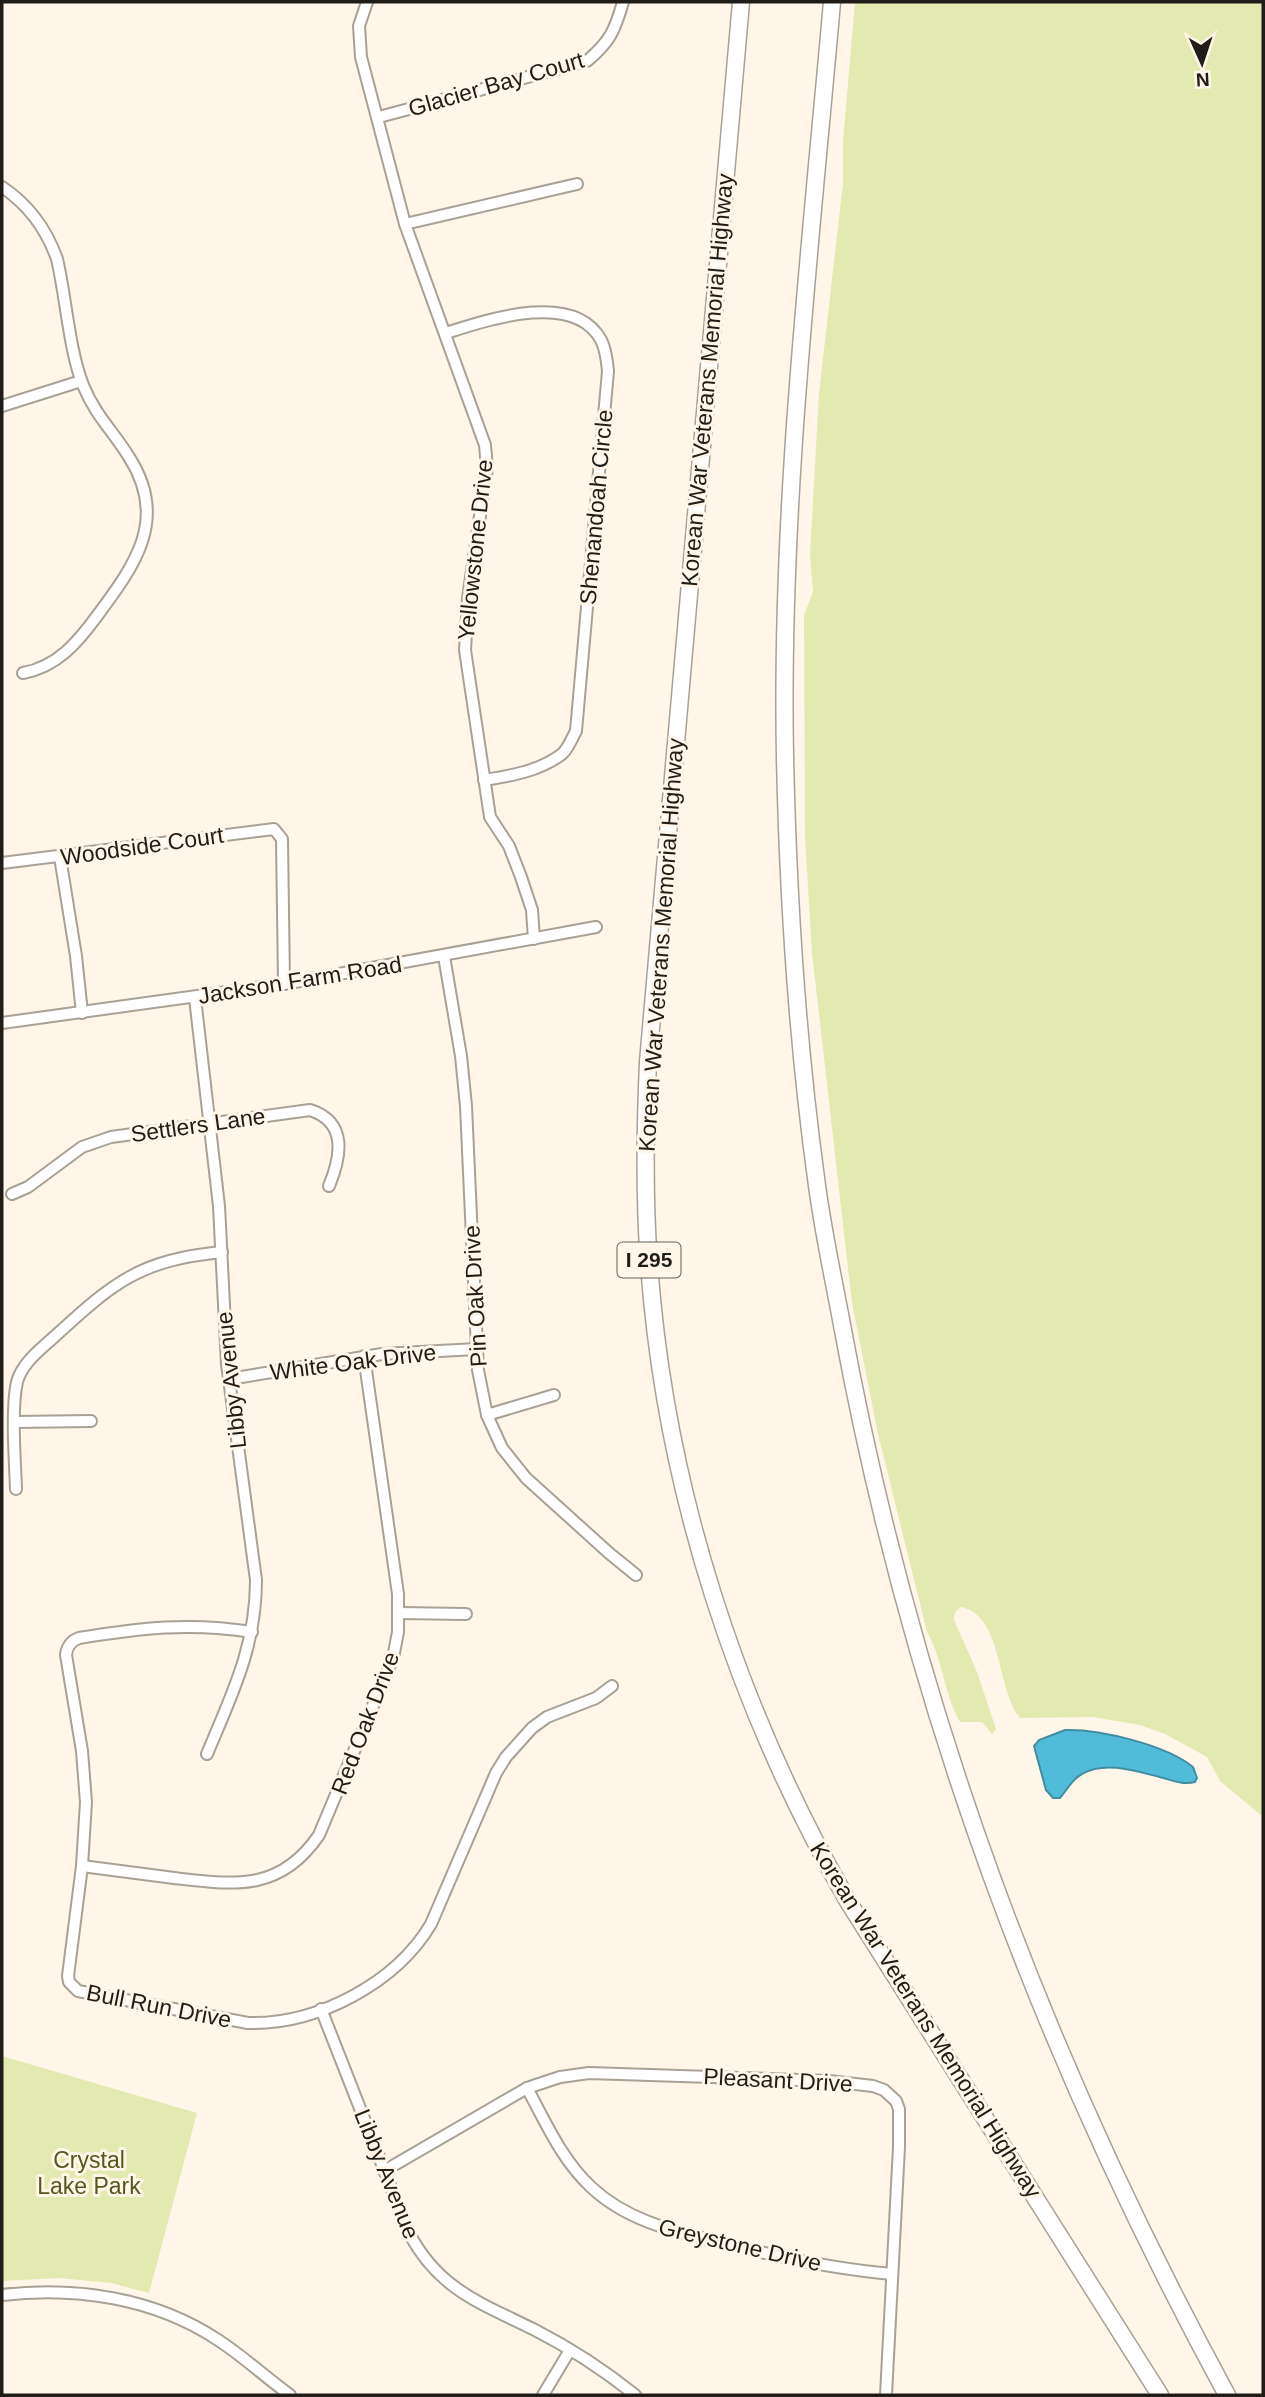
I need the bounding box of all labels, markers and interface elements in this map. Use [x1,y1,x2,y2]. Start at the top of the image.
north arrow [1167,28,1237,98]
street label: Glacier Bay Court [405,46,587,122]
text: N [1195,69,1210,90]
street label: Korean War Veterans Memorial Highway [676,172,738,588]
street label: Shenandoah Circle [575,408,617,606]
street label: Yellowstone Drive [453,458,497,642]
street label: Korean War Veterans Memorial Highway [634,737,688,1153]
street label: Woodside Court [59,822,226,870]
street label: Jackson Farm Road [196,951,404,1009]
street label: Settlers Lane [129,1103,267,1147]
street label: Pin Oak Drive [458,1224,492,1368]
road number: I 295 [618,1242,680,1278]
street label: Libby Avenue [211,1310,251,1450]
street label: White Oak Drive [268,1339,438,1385]
street label: Red Oak Drive [326,1648,404,1798]
street label: Korean War Veterans Memorial Highway [805,1837,1047,2203]
street label: Bull Run Drive [84,1979,234,2033]
street label: Pleasant Drive [703,2063,853,2097]
street label: Libby Avenue [349,2105,425,2243]
park label: Crystal Lake Park [37,2147,141,2199]
street label: Greystone Drive [656,2214,824,2276]

